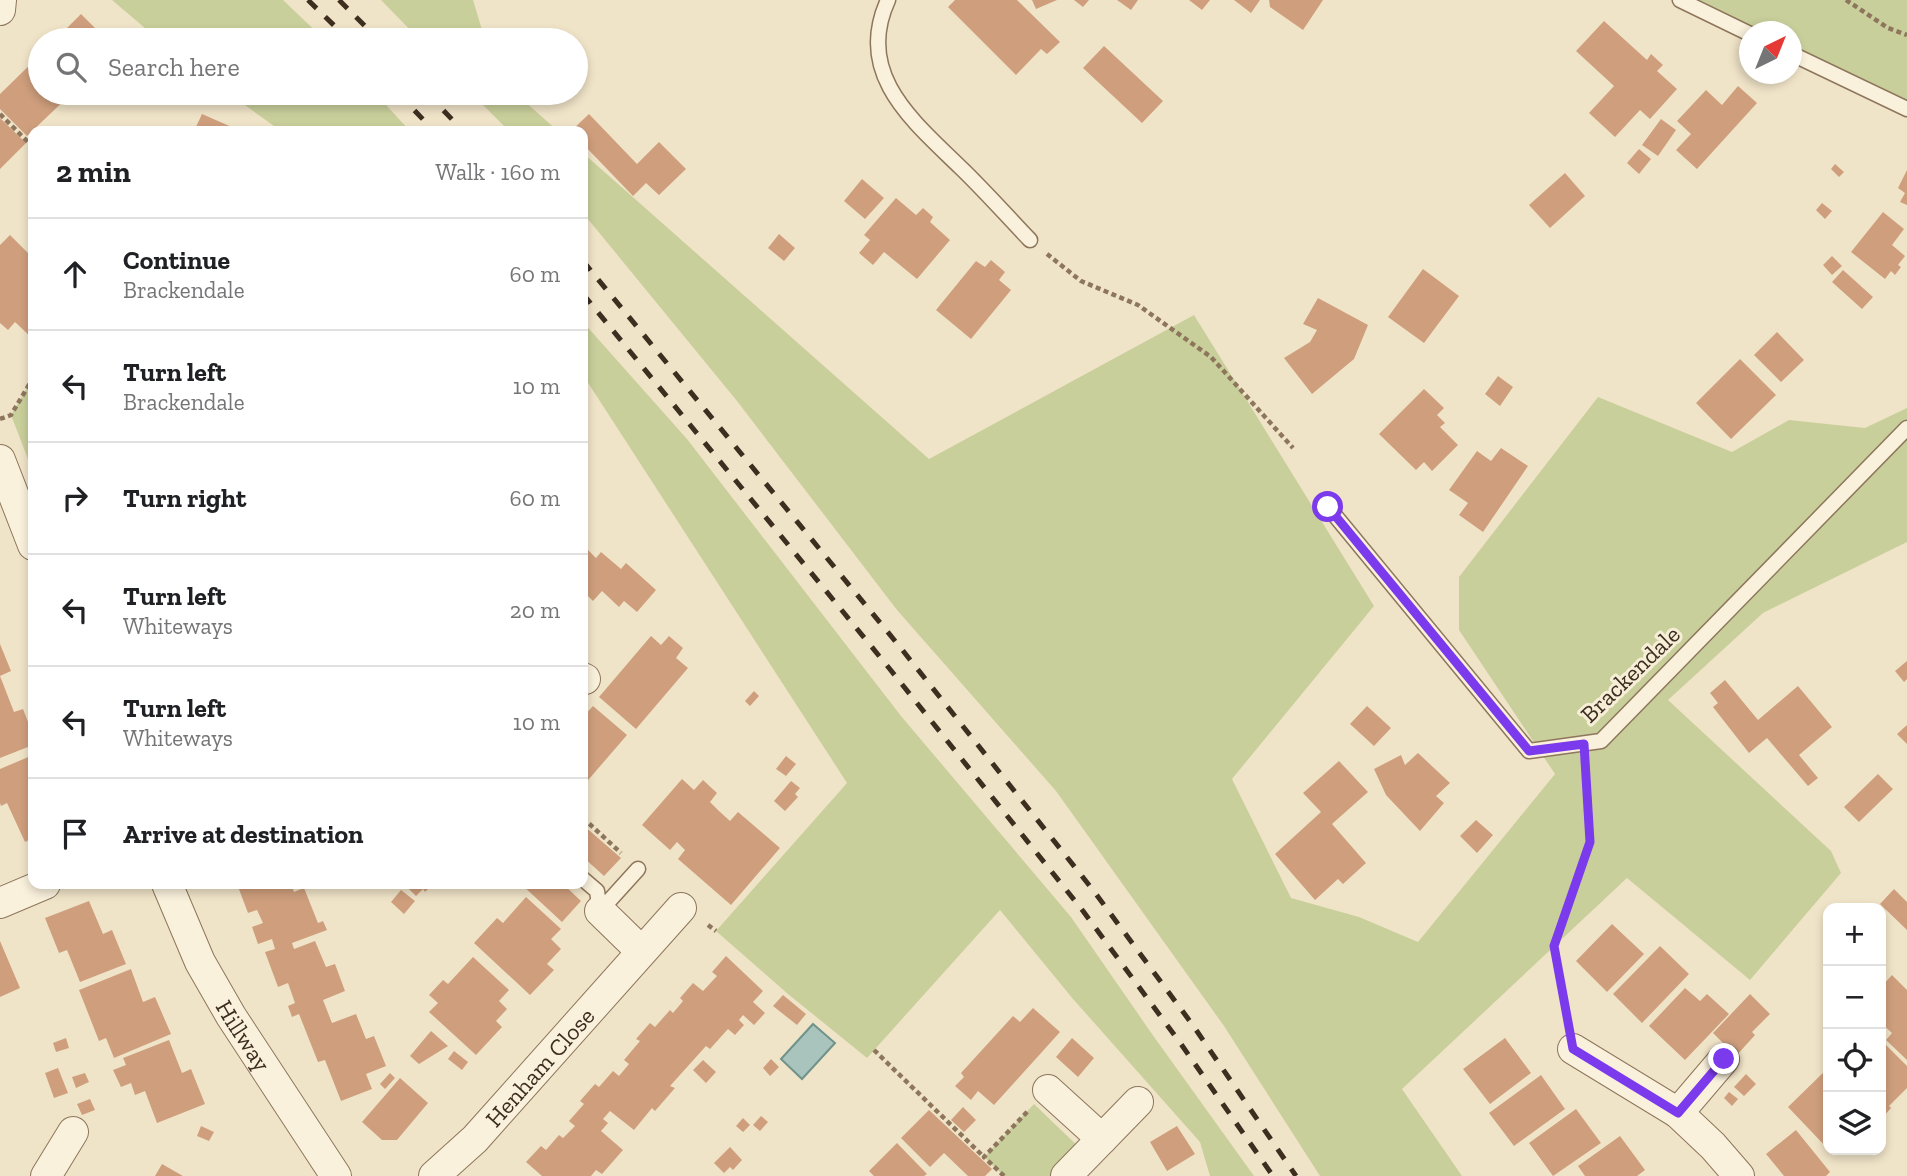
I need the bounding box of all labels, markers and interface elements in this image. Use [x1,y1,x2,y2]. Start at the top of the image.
north arrow [1739,21,1802,84]
search box [28,28,588,105]
icon: search [52,48,90,86]
text: Search here [108,51,240,83]
text: 2 min [56,154,131,190]
text: Walk · 160 m [435,158,560,186]
text: Continue [123,244,230,276]
icon: ahead [56,255,94,293]
text: 60 m [509,260,560,288]
text: Brackendale [123,276,245,304]
text: Turn left [123,356,226,388]
icon: left [56,367,94,405]
text: 10 m [513,372,560,400]
text: Brackendale [123,388,245,416]
icon: right [56,479,94,517]
text: Turn right [123,482,246,514]
text: 60 m [509,484,560,512]
route start [1312,491,1343,522]
text: Turn left [123,580,226,612]
icon: left [56,591,94,629]
text: 20 m [510,596,560,624]
text: Whiteways [123,612,233,640]
street label: Brackendale [1574,620,1686,728]
text: Turn left [123,692,226,724]
icon: left [56,703,94,741]
text: 10 m [513,708,560,736]
text: Whiteways [123,724,233,752]
icon: arrive [56,815,94,853]
text: Arrive at destination [123,818,363,850]
map controls [1823,903,1886,1155]
button: + [1823,903,1886,966]
button: − [1823,966,1886,1029]
street label: Hillway [210,994,278,1077]
street label: Henham Close [479,1001,600,1132]
button: locate [1823,1029,1886,1092]
route end [1708,1043,1739,1074]
button: layers [1823,1092,1886,1155]

